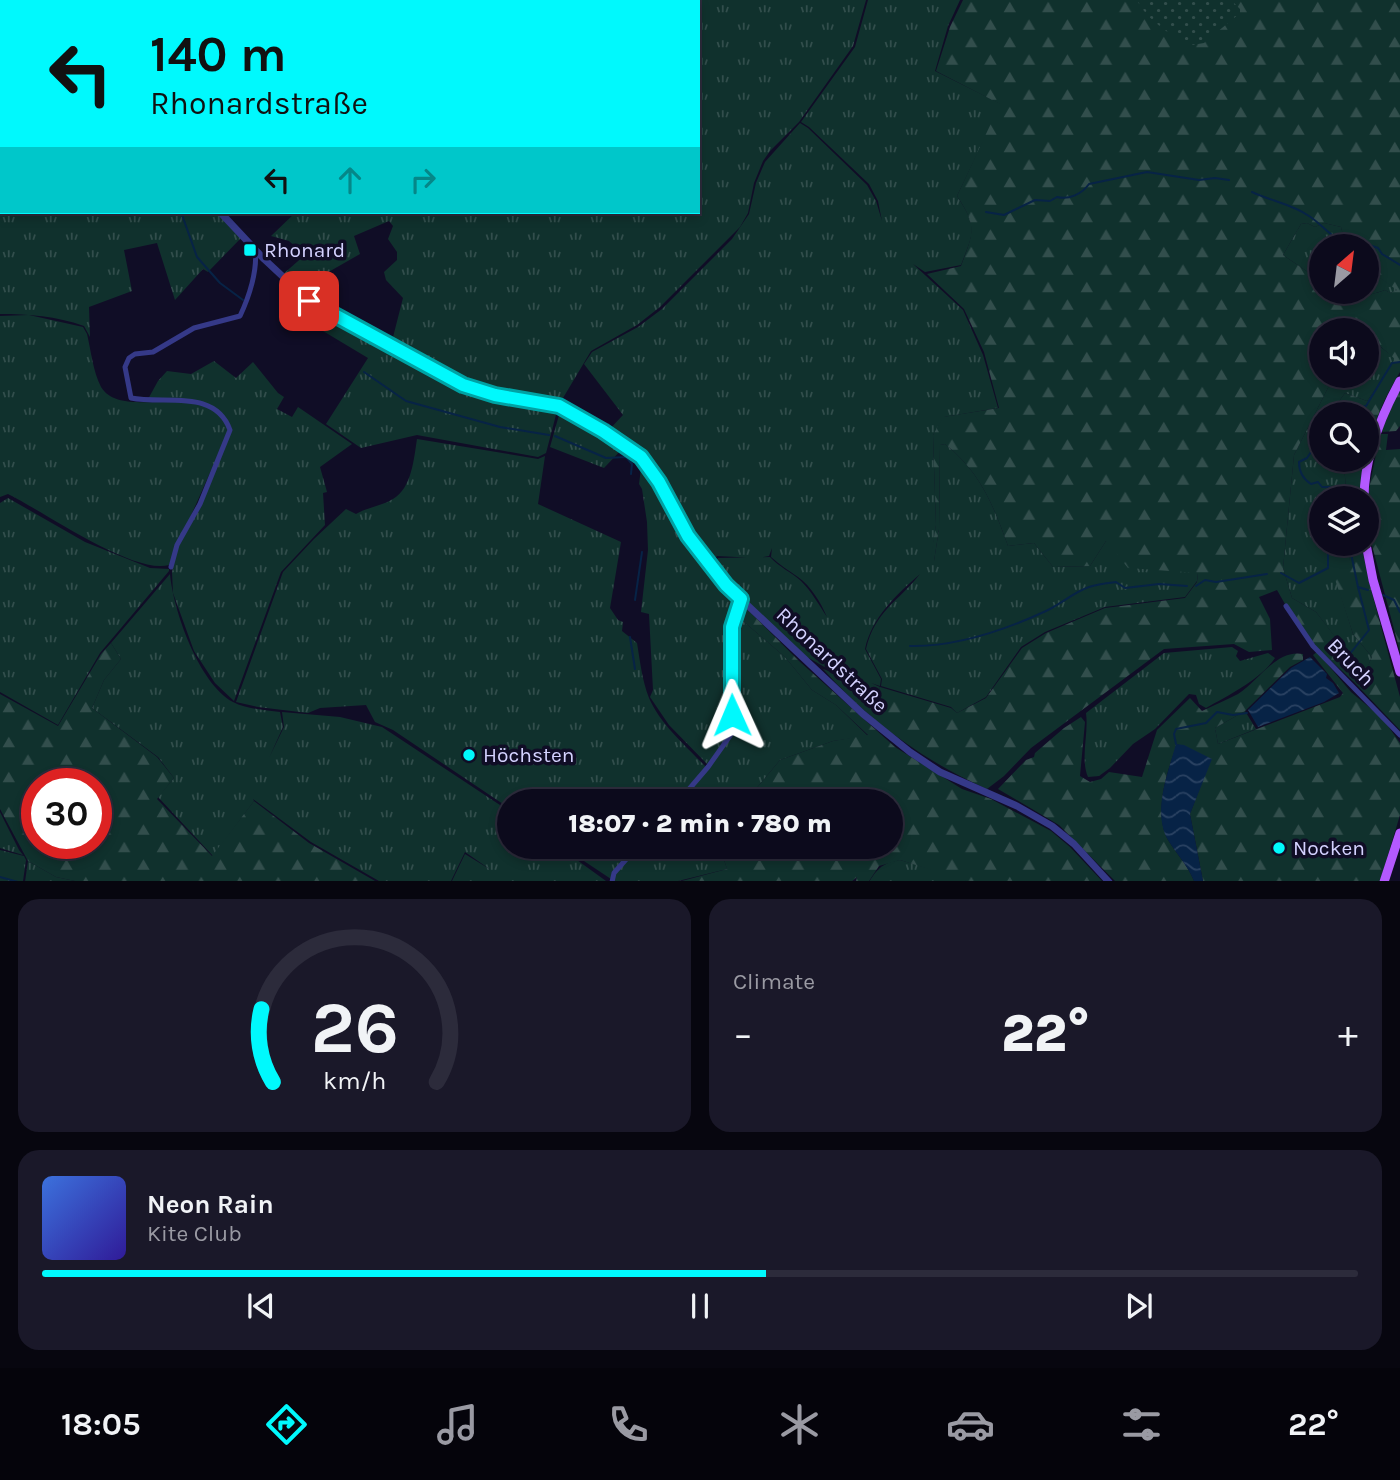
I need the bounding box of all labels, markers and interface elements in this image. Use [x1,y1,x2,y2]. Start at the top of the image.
text: 140 m [150,26,287,83]
icon: left [35,28,126,119]
text: Rhonardstraße [150,85,368,122]
icon: left [258,161,296,199]
icon: ahead [331,161,369,199]
icon: right [404,161,442,199]
north arrow [1309,234,1379,304]
map controls [1309,234,1379,556]
place label: Rhonard [264,238,345,262]
marker: Rhonard [242,242,258,258]
pin [279,271,339,331]
icon: arrive [290,282,328,320]
button: sound [1309,318,1379,388]
button: search [1309,402,1379,472]
button: layers [1309,486,1379,556]
street label: Rhonardstraße [772,602,892,718]
street label: Bruch [1323,633,1379,691]
position arrow [695,678,769,752]
place label: Höchsten [483,743,574,767]
marker: Höchsten [461,747,477,763]
speed limit sign: 30 [21,768,112,859]
text: 18:07 · 2 min · 780 m [568,808,832,839]
place label: Nocken [1293,836,1365,860]
marker: Nocken [1271,840,1287,856]
text: Climate [733,968,815,995]
text: 26 [310,985,399,1070]
text: 22° [1001,1003,1090,1064]
text: − [733,1012,753,1057]
text: + [1338,1012,1358,1057]
text: km/h [323,1065,386,1094]
text: Neon Rain [147,1189,274,1220]
text: Kite Club [147,1220,242,1247]
icon: previous [242,1287,280,1325]
icon: pause [681,1287,719,1325]
icon: next [1120,1287,1158,1325]
icon: directions [262,1400,311,1449]
icon: music [433,1400,482,1449]
icon: phone [604,1400,653,1449]
icon: climate [775,1400,824,1449]
icon: car [946,1400,995,1449]
icon: filters [1117,1400,1166,1449]
text: 18:05 [61,1406,141,1443]
text: 22° [1288,1406,1339,1443]

